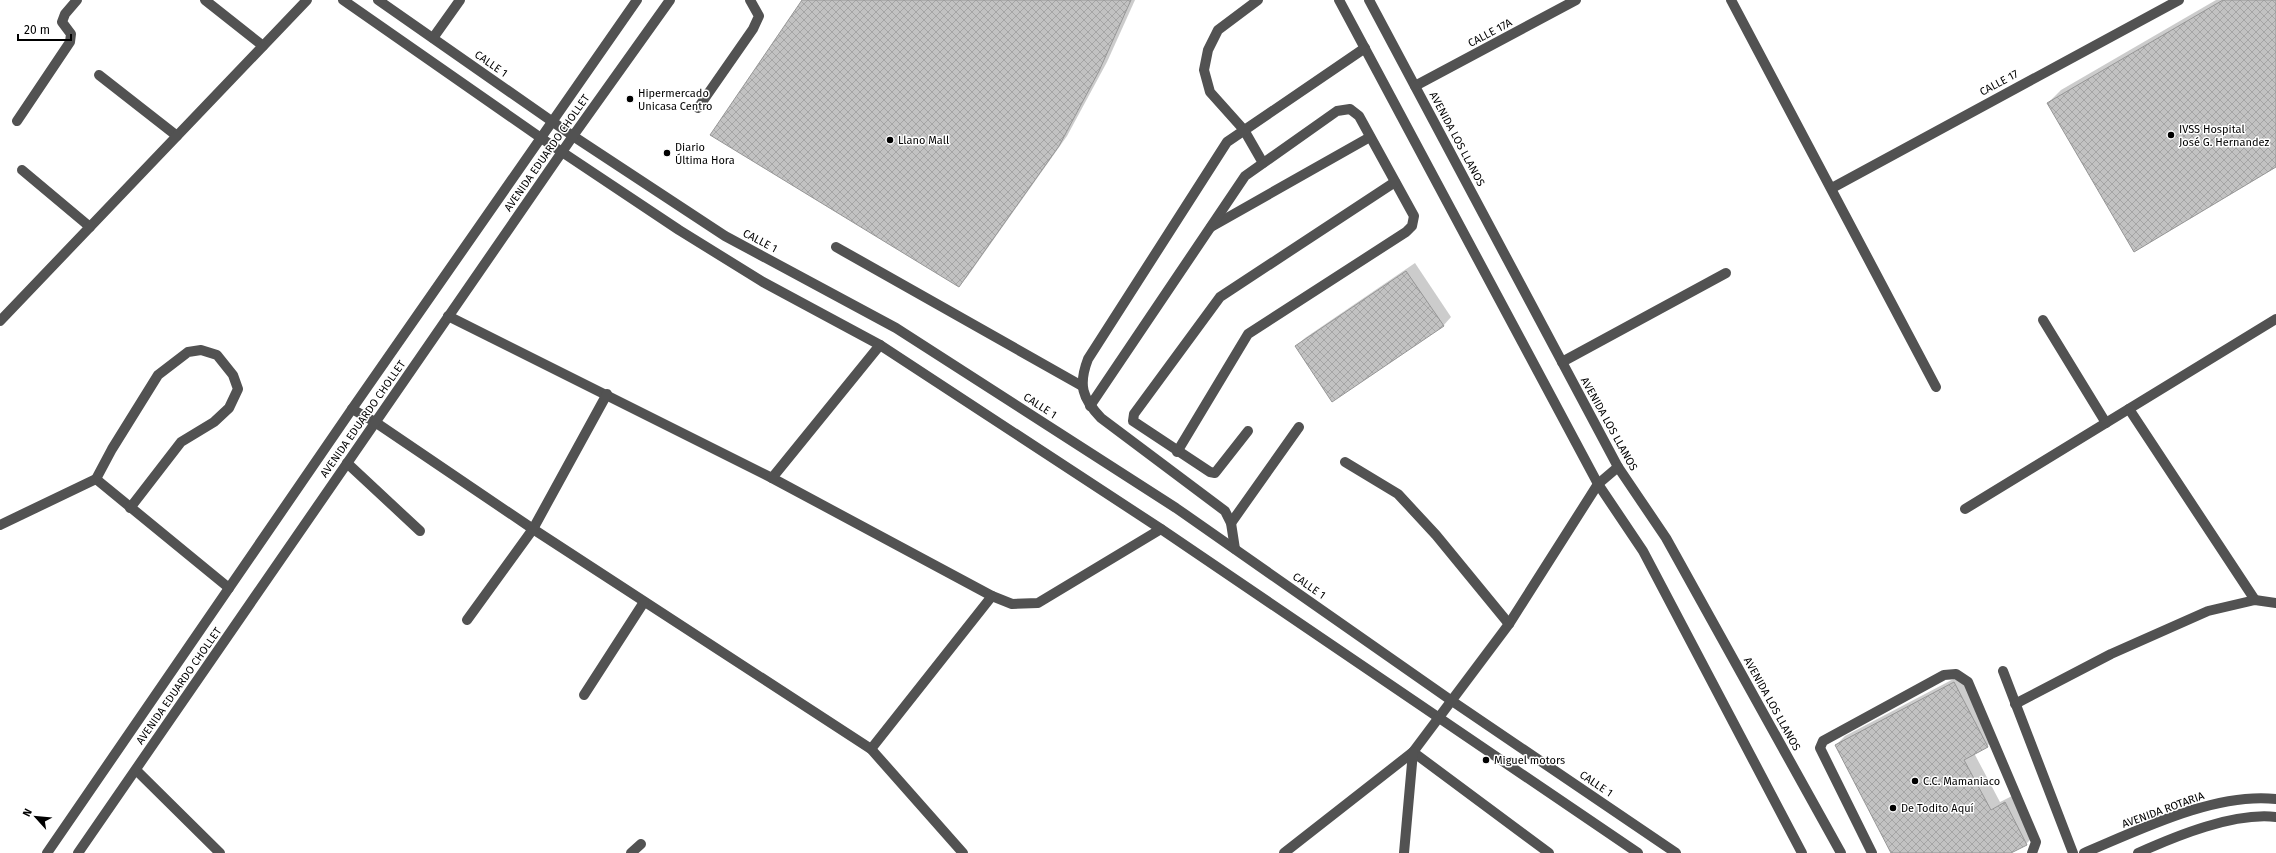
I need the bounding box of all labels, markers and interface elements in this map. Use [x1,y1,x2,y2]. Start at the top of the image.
scale bar [18,16,71,42]
street label: CALLE 17A [1466,16,1515,50]
text: 20 m [24,23,50,37]
street label: CALLE 1 [472,48,510,80]
street label: CALLE 17 [1977,67,2021,99]
place label: Hipermercado Unicasa Centro [638,87,712,113]
street label: AVENIDA LOS LLANOS [1427,90,1487,188]
street label: AVENIDA EDUARDO CHOLLET [502,92,593,214]
marker: Hipermercado Unicasa Centro [625,94,635,104]
place label: IVSS Hospital José G. Hernandez [2179,123,2269,149]
marker: IVSS Hospital José G. Hernandez [2166,130,2176,140]
place label: Llano Mall [898,134,949,147]
marker: Llano Mall [885,135,895,145]
place label: Diario Última Hora [675,141,735,167]
marker: Diario Última Hora [662,148,672,158]
street label: CALLE 1 [741,227,779,255]
street label: AVENIDA EDUARDO CHOLLET [318,358,409,480]
street label: AVENIDA LOS LLANOS [1578,375,1640,473]
street label: CALLE 1 [1021,390,1059,422]
street label: CALLE 1 [1290,570,1328,602]
street label: AVENIDA EDUARDO CHOLLET [134,625,225,747]
street label: AVENIDA LOS LLANOS [1741,655,1803,753]
place label: Miguel motors [1494,754,1565,767]
marker: Miguel motors [1481,755,1491,765]
street label: CALLE 1 [1577,768,1615,800]
place label: C.C. Mamaniaco [1923,775,2000,788]
marker: C.C. Mamaniaco [1910,776,1920,786]
street label: AVENIDA ROTARIA [2120,789,2207,831]
north arrow [16,797,56,837]
place label: De Todito Aquí [1901,802,1974,815]
marker: De Todito Aquí [1888,803,1898,813]
text: N [20,806,35,819]

